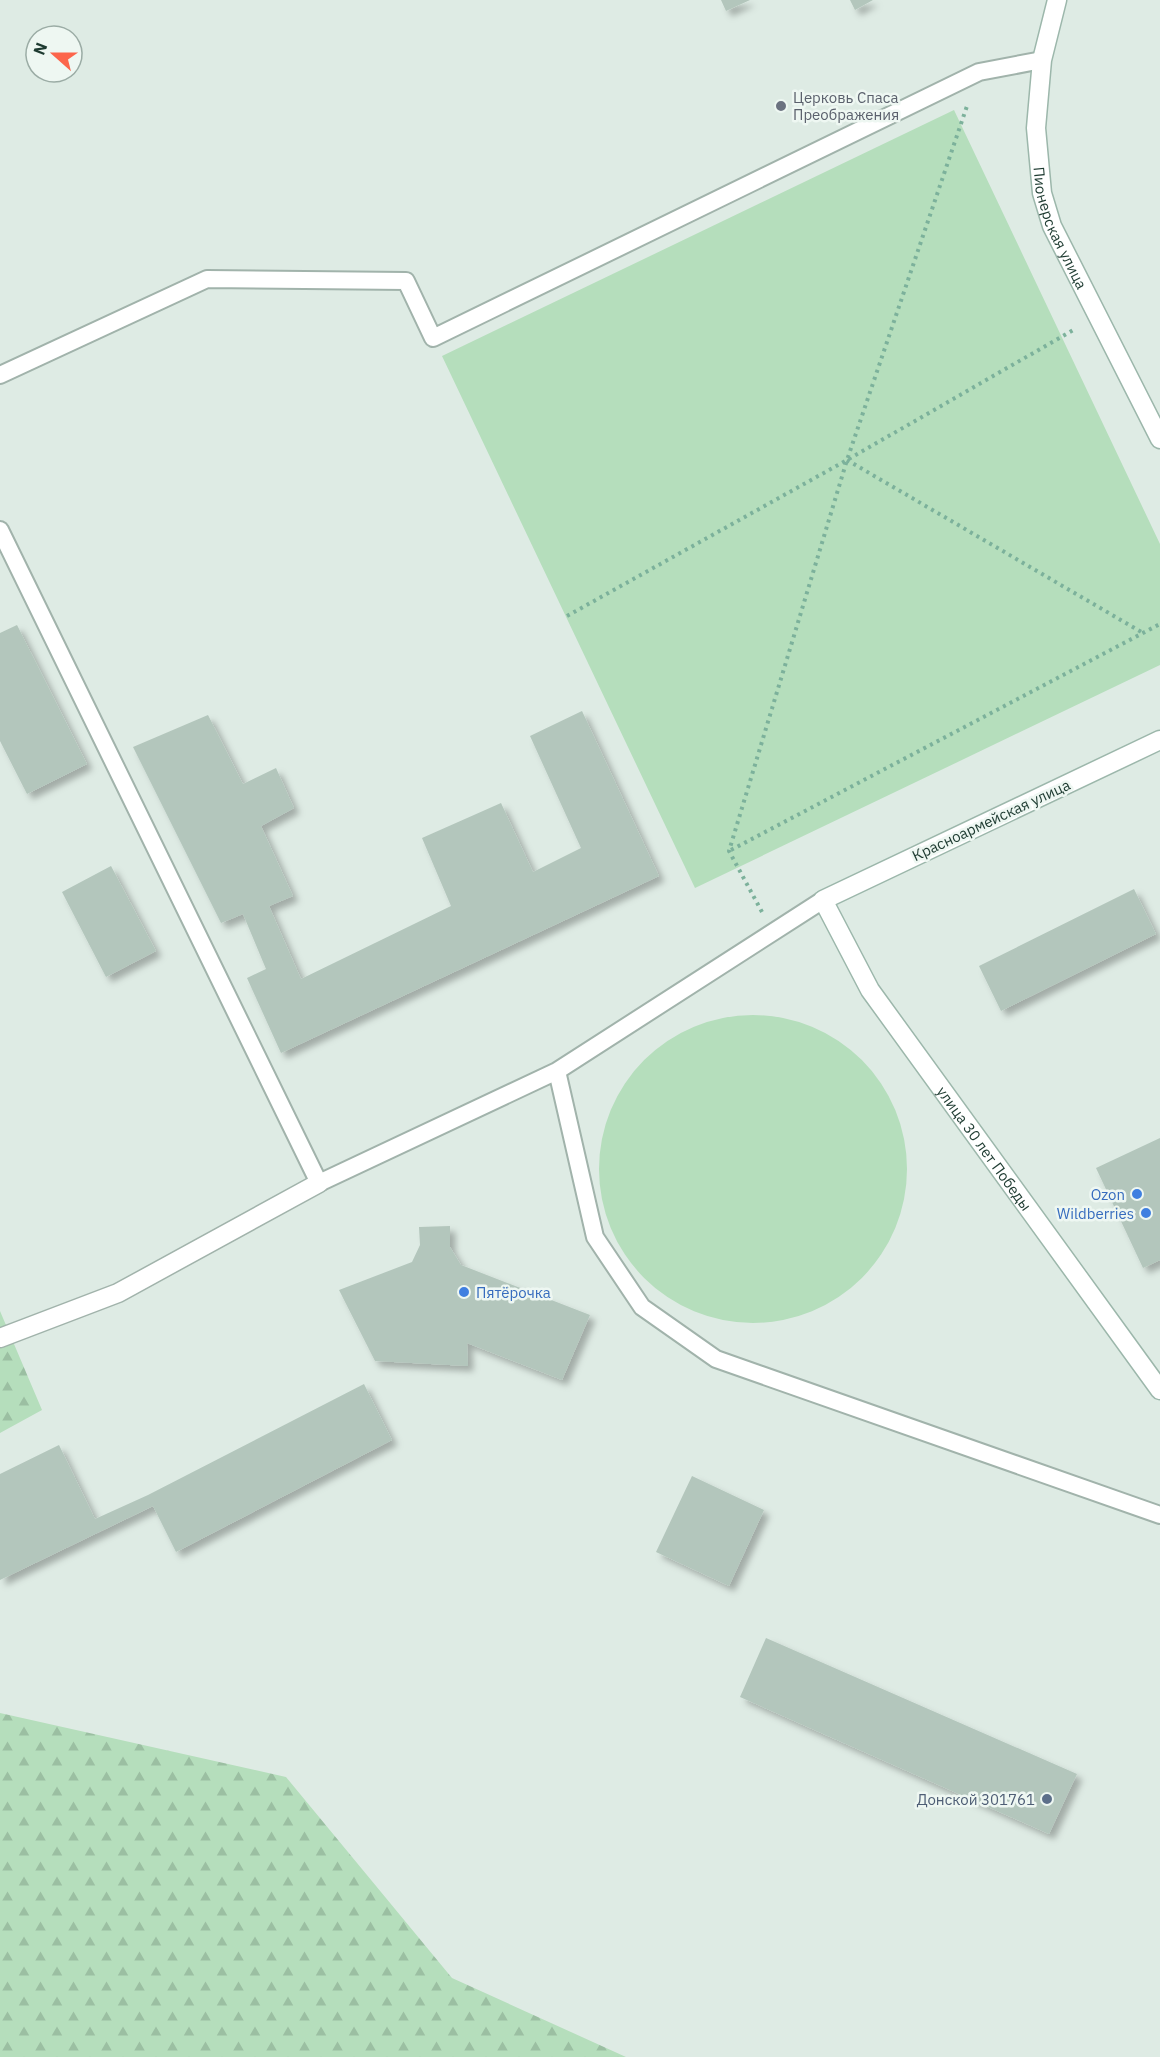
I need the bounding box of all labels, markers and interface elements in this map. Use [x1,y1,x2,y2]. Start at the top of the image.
north arrow [24,24,84,84]
text: N [29,40,51,58]
place label: Церковь Спаса Преображения [793,88,899,124]
marker: Церковь Спаса Преображения [774,99,788,113]
street label: Пионерская улица [1030,166,1092,292]
street label: Красноармейская улица [909,775,1073,865]
street label: улица 30 лет Победы [933,1082,1036,1214]
place label: Ozon [1091,1185,1125,1204]
marker: Ozon [1130,1187,1144,1201]
place label: Wildberries [1057,1204,1134,1223]
marker: Wildberries [1139,1206,1153,1220]
place label: Пятёрочка [476,1283,551,1302]
marker: Пятёрочка [457,1285,471,1299]
place label: Донской 301761 [917,1790,1035,1809]
marker: Донской 301761 [1040,1792,1054,1806]

